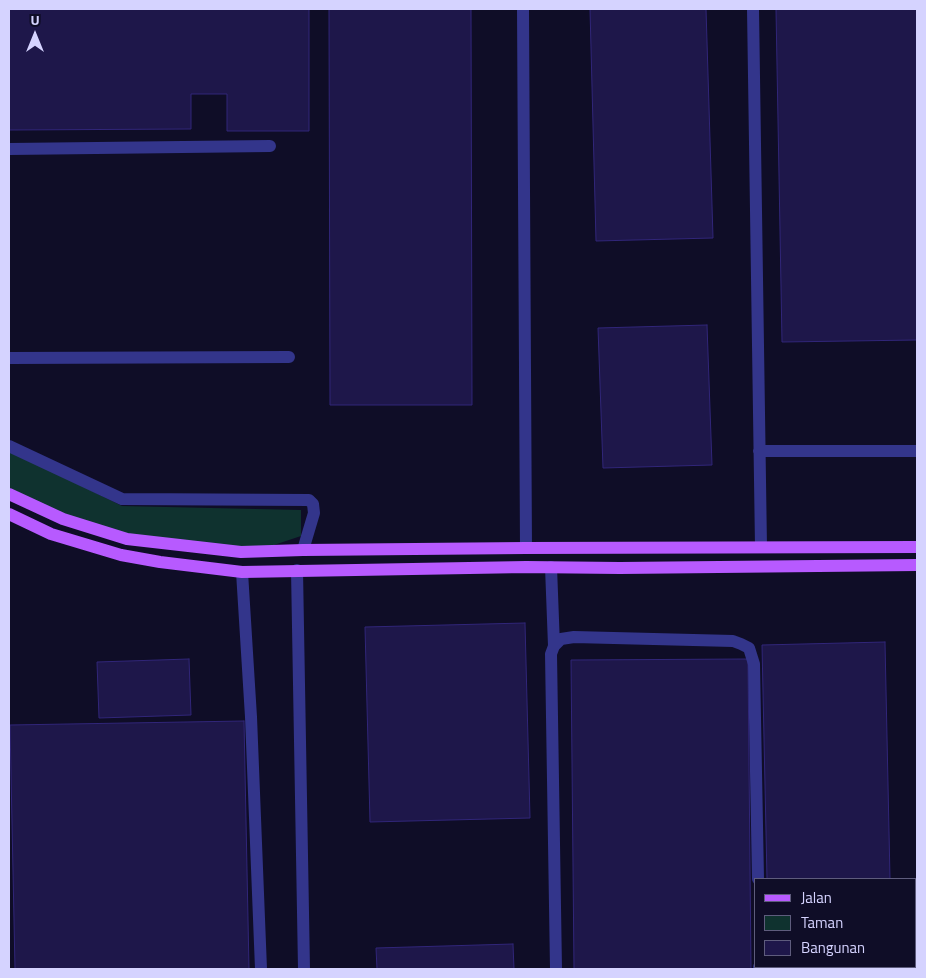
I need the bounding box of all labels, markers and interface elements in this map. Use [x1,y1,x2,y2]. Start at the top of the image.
text: U [30,9,40,30]
north arrow [10,10,60,60]
legend [754,878,916,968]
text: Jalan [801,886,832,909]
text: Taman [801,911,843,934]
text: Bangunan [801,936,865,959]

